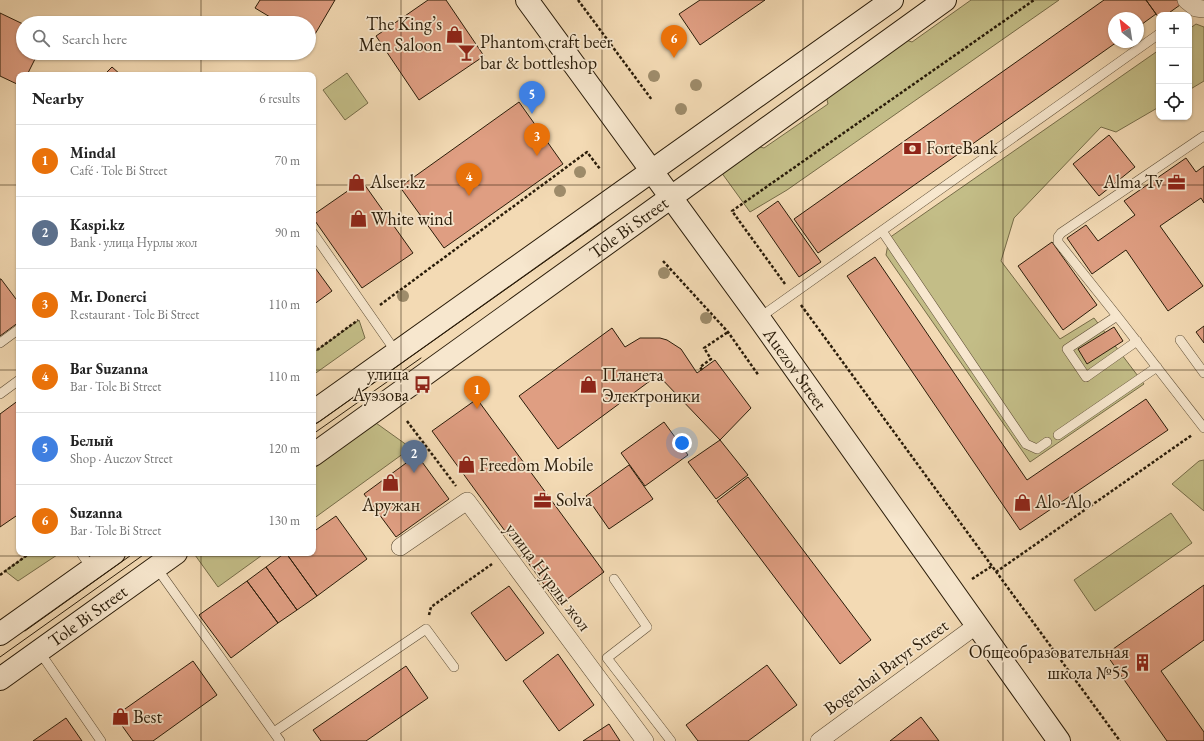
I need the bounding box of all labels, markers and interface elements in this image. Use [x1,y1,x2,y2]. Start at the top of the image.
place label: The King’s Men Saloon [359,12,442,56]
north arrow [1108,12,1144,48]
map controls [1156,12,1192,120]
button: + [1156,12,1192,48]
search box [16,16,316,60]
shop icon: The King’s Men Saloon [445,24,465,44]
pin: 6 [661,25,687,58]
icon: search [30,27,52,49]
text: Search here [62,29,127,48]
place label: Phantom craft beer bar & bottleshop [480,30,612,74]
bar icon: Phantom craft beer bar & bottleshop [457,42,477,62]
button: − [1156,48,1192,84]
pin: 5 [519,81,545,114]
button: locate [1156,84,1192,120]
text: Nearby [32,87,84,109]
text: 6 results [259,90,300,107]
pin: 3 [524,123,550,156]
place label: ForteBank [926,136,999,159]
bank icon: ForteBank [903,138,923,158]
text: Mindal [70,143,116,162]
text: 1 [42,152,48,169]
text: 70 m [275,152,300,169]
text: Café · Tole Bi Street [70,162,167,179]
pin: 4 [456,163,482,196]
place label: Alser.kz [369,170,425,193]
place label: Alma Tv [1102,170,1163,193]
shop icon: Alser.kz [347,172,367,192]
office icon: Alma Tv [1166,172,1186,192]
street label: Tole Bi Street [584,191,673,264]
place label: White wind [371,207,454,230]
shop icon: White wind [348,209,368,229]
text: Kaspi.kz [70,215,125,234]
text: 2 [42,224,48,241]
text: 90 m [275,224,300,241]
text: Bank · улица Нурлы жол [70,234,197,251]
text: Mr. Donerci [70,287,147,306]
text: 3 [42,296,48,313]
text: 110 m [269,296,300,313]
text: Restaurant · Tole Bi Street [70,306,199,323]
street label: Auezov Street [758,322,833,414]
text: Bar Suzanna [70,359,148,378]
place label: улица Ауэзова [352,362,410,406]
place label: Планета Электроники [602,363,701,407]
text: 4 [42,368,48,385]
text: 110 m [269,368,300,385]
bus stop icon: улица Ауэзова [412,374,432,394]
shop icon: Планета Электроники [579,375,599,395]
pin: 1 [464,376,490,409]
text: Bar · Tole Bi Street [70,378,161,395]
text: Белый [70,431,113,450]
your location [672,433,692,453]
text: 5 [42,440,48,457]
text: 120 m [269,440,300,457]
pin: 2 [401,440,427,473]
text: Shop · Auezov Street [70,450,173,467]
place label: Freedom Mobile [479,453,593,476]
shop icon: Freedom Mobile [456,455,476,475]
shop icon: Аружан [381,473,401,493]
place label: Solva [556,488,593,511]
office icon: Solva [533,490,553,510]
place label: Alo-Alo [1034,490,1091,513]
shop icon: Alo-Alo [1012,492,1032,512]
place label: Аружан [361,493,420,516]
text: Suzanna [70,503,122,522]
text: 6 [42,512,48,529]
text: 130 m [269,512,300,529]
street label: улица Нурлы жол [500,518,597,636]
text: Bar · Tole Bi Street [70,522,161,539]
street label: Tole Bi Street [43,579,132,652]
street label: Bogenbai Batyr Street [819,613,953,720]
place label: Общеобразовательная школа №55 [969,640,1129,684]
building icon: Общеобразовательная школа №55 [1132,652,1152,672]
place label: Best [133,705,162,728]
shop icon: Best [110,707,130,727]

